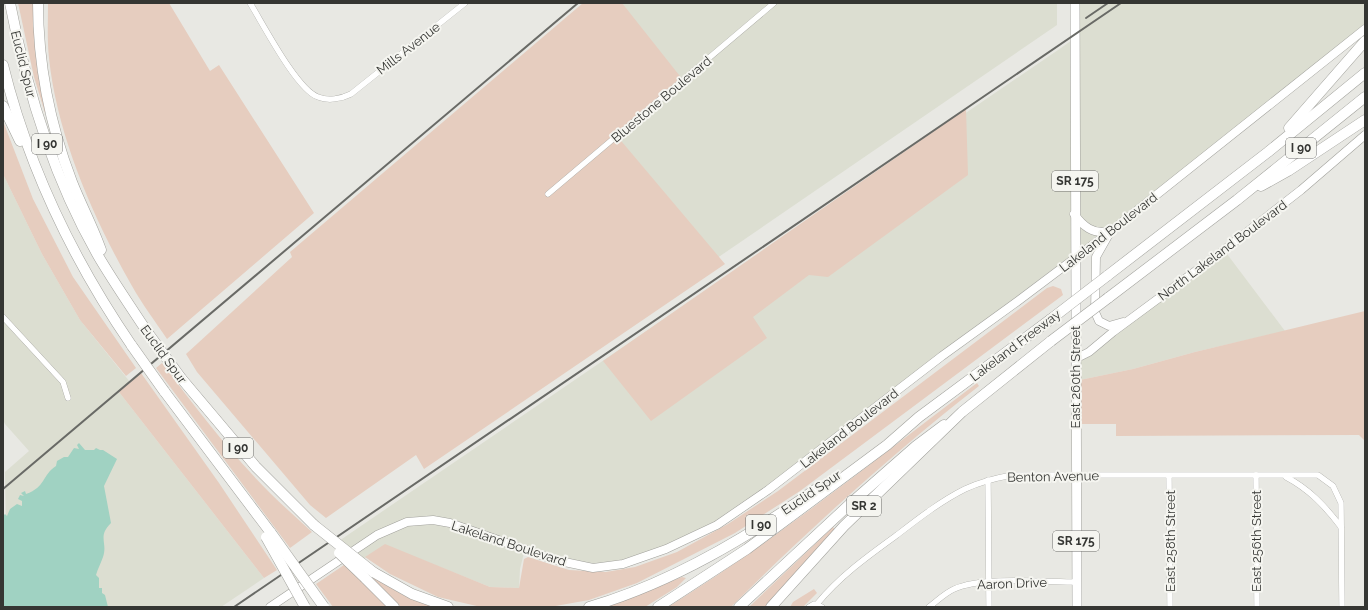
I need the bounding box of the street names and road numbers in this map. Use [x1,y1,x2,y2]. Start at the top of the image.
street label: Mills Avenue [374,19,443,78]
street label: Euclid Spur [8,29,39,100]
street label: Bluestone Boulevard [608,53,714,146]
road number: I 90 [32,134,62,154]
road number: I 90 [1286,138,1316,158]
road number: SR 175 [1052,171,1098,191]
street label: Lakeland Boulevard [1056,190,1160,275]
street label: North Lakeland Boulevard [1155,197,1290,304]
street label: Lakeland Freeway [967,307,1063,384]
street label: Euclid Spur [137,322,190,387]
street label: East 260th Street [1068,325,1083,428]
street label: Lakeland Boulevard [797,386,901,471]
road number: I 90 [223,438,253,458]
street label: Euclid Spur [779,467,844,518]
street label: Benton Avenue [1007,468,1099,485]
street label: East 258th Street [1163,489,1178,592]
street label: East 256th Street [1249,489,1264,592]
road number: SR 2 [847,496,881,516]
road number: I 90 [746,515,776,535]
street label: Lakeland Boulevard [450,518,568,569]
road number: SR 175 [1053,531,1099,551]
street label: Aaron Drive [977,575,1048,592]

